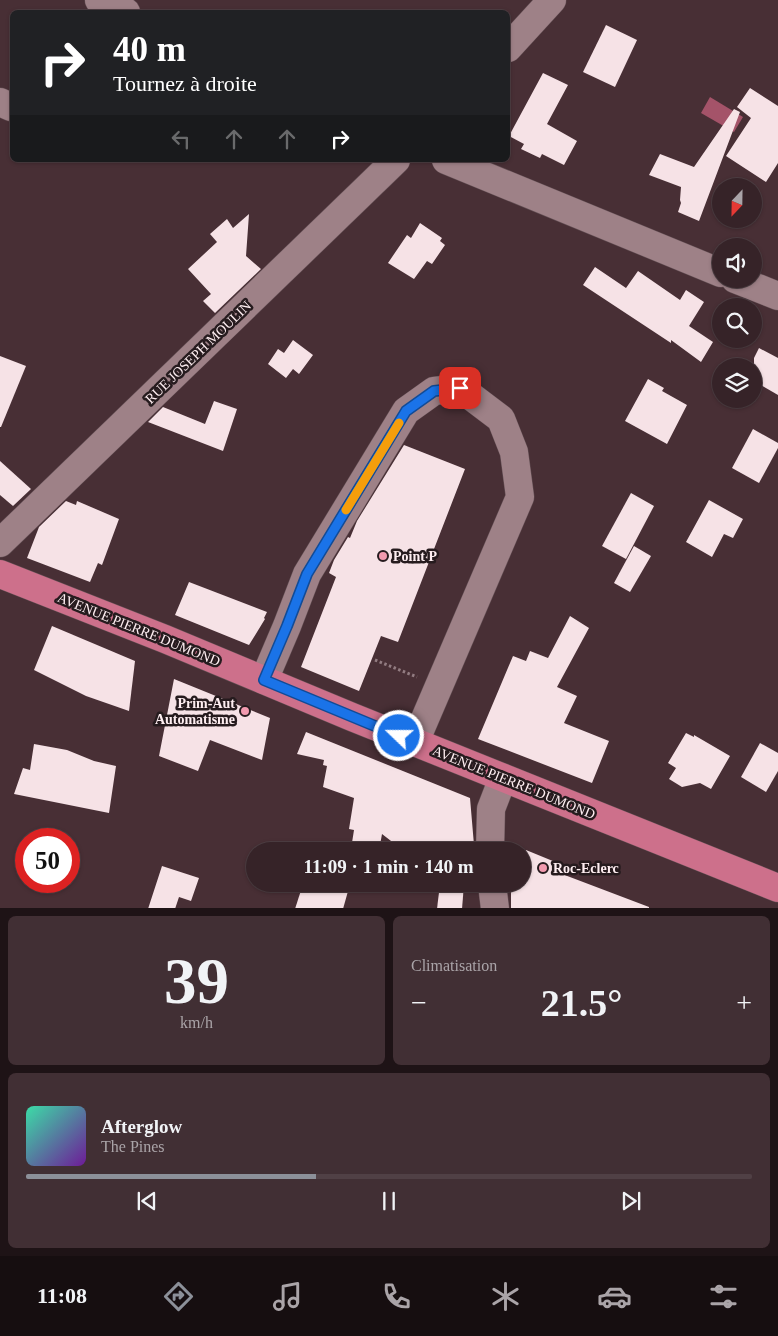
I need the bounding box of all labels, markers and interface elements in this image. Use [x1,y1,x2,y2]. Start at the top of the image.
icon: right [30,30,95,95]
text: 40 m [113,30,186,69]
text: Tournez à droite [113,71,257,96]
icon: left [167,125,195,153]
icon: ahead [220,125,248,153]
icon: ahead [273,125,301,153]
icon: right [326,125,354,153]
north arrow [712,178,762,228]
map controls [712,178,762,408]
button: sound [712,238,762,288]
street label: RUE JOSEPH MOULIN [142,298,254,407]
button: search [712,298,762,348]
button: layers [712,358,762,408]
pin [439,367,481,409]
icon: arrive [446,374,474,402]
place label: Point P [393,549,437,564]
marker: Point P [377,550,389,562]
street label: AVENUE PIERRE DUMOND [55,590,222,669]
place label: Prim-Aut Automatisme [155,696,235,727]
marker: Prim-Aut Automatisme [239,705,251,717]
position arrow [372,709,424,761]
street label: AVENUE PIERRE DUMOND [430,743,597,822]
speed limit sign: 50 [15,828,80,893]
text: 11:09 · 1 min · 140 m [304,856,473,877]
place label: Roc-Eclerc [553,861,619,876]
marker: Roc-Eclerc [537,862,549,874]
text: 39 [164,945,229,1017]
text: Climatisation [411,957,497,974]
text: 21.5° [541,982,622,1024]
text: − [411,987,427,1018]
text: + [736,987,752,1018]
text: km/h [180,1014,213,1031]
text: Afterglow [101,1116,182,1137]
text: The Pines [101,1138,165,1155]
icon: previous [133,1187,161,1215]
icon: pause [375,1187,403,1215]
icon: next [617,1187,645,1215]
icon: directions [161,1279,196,1314]
icon: music [270,1279,305,1314]
icon: phone [379,1279,414,1314]
icon: climate [488,1279,523,1314]
icon: car [597,1279,632,1314]
icon: filters [706,1279,741,1314]
text: 11:08 [37,1283,87,1308]

